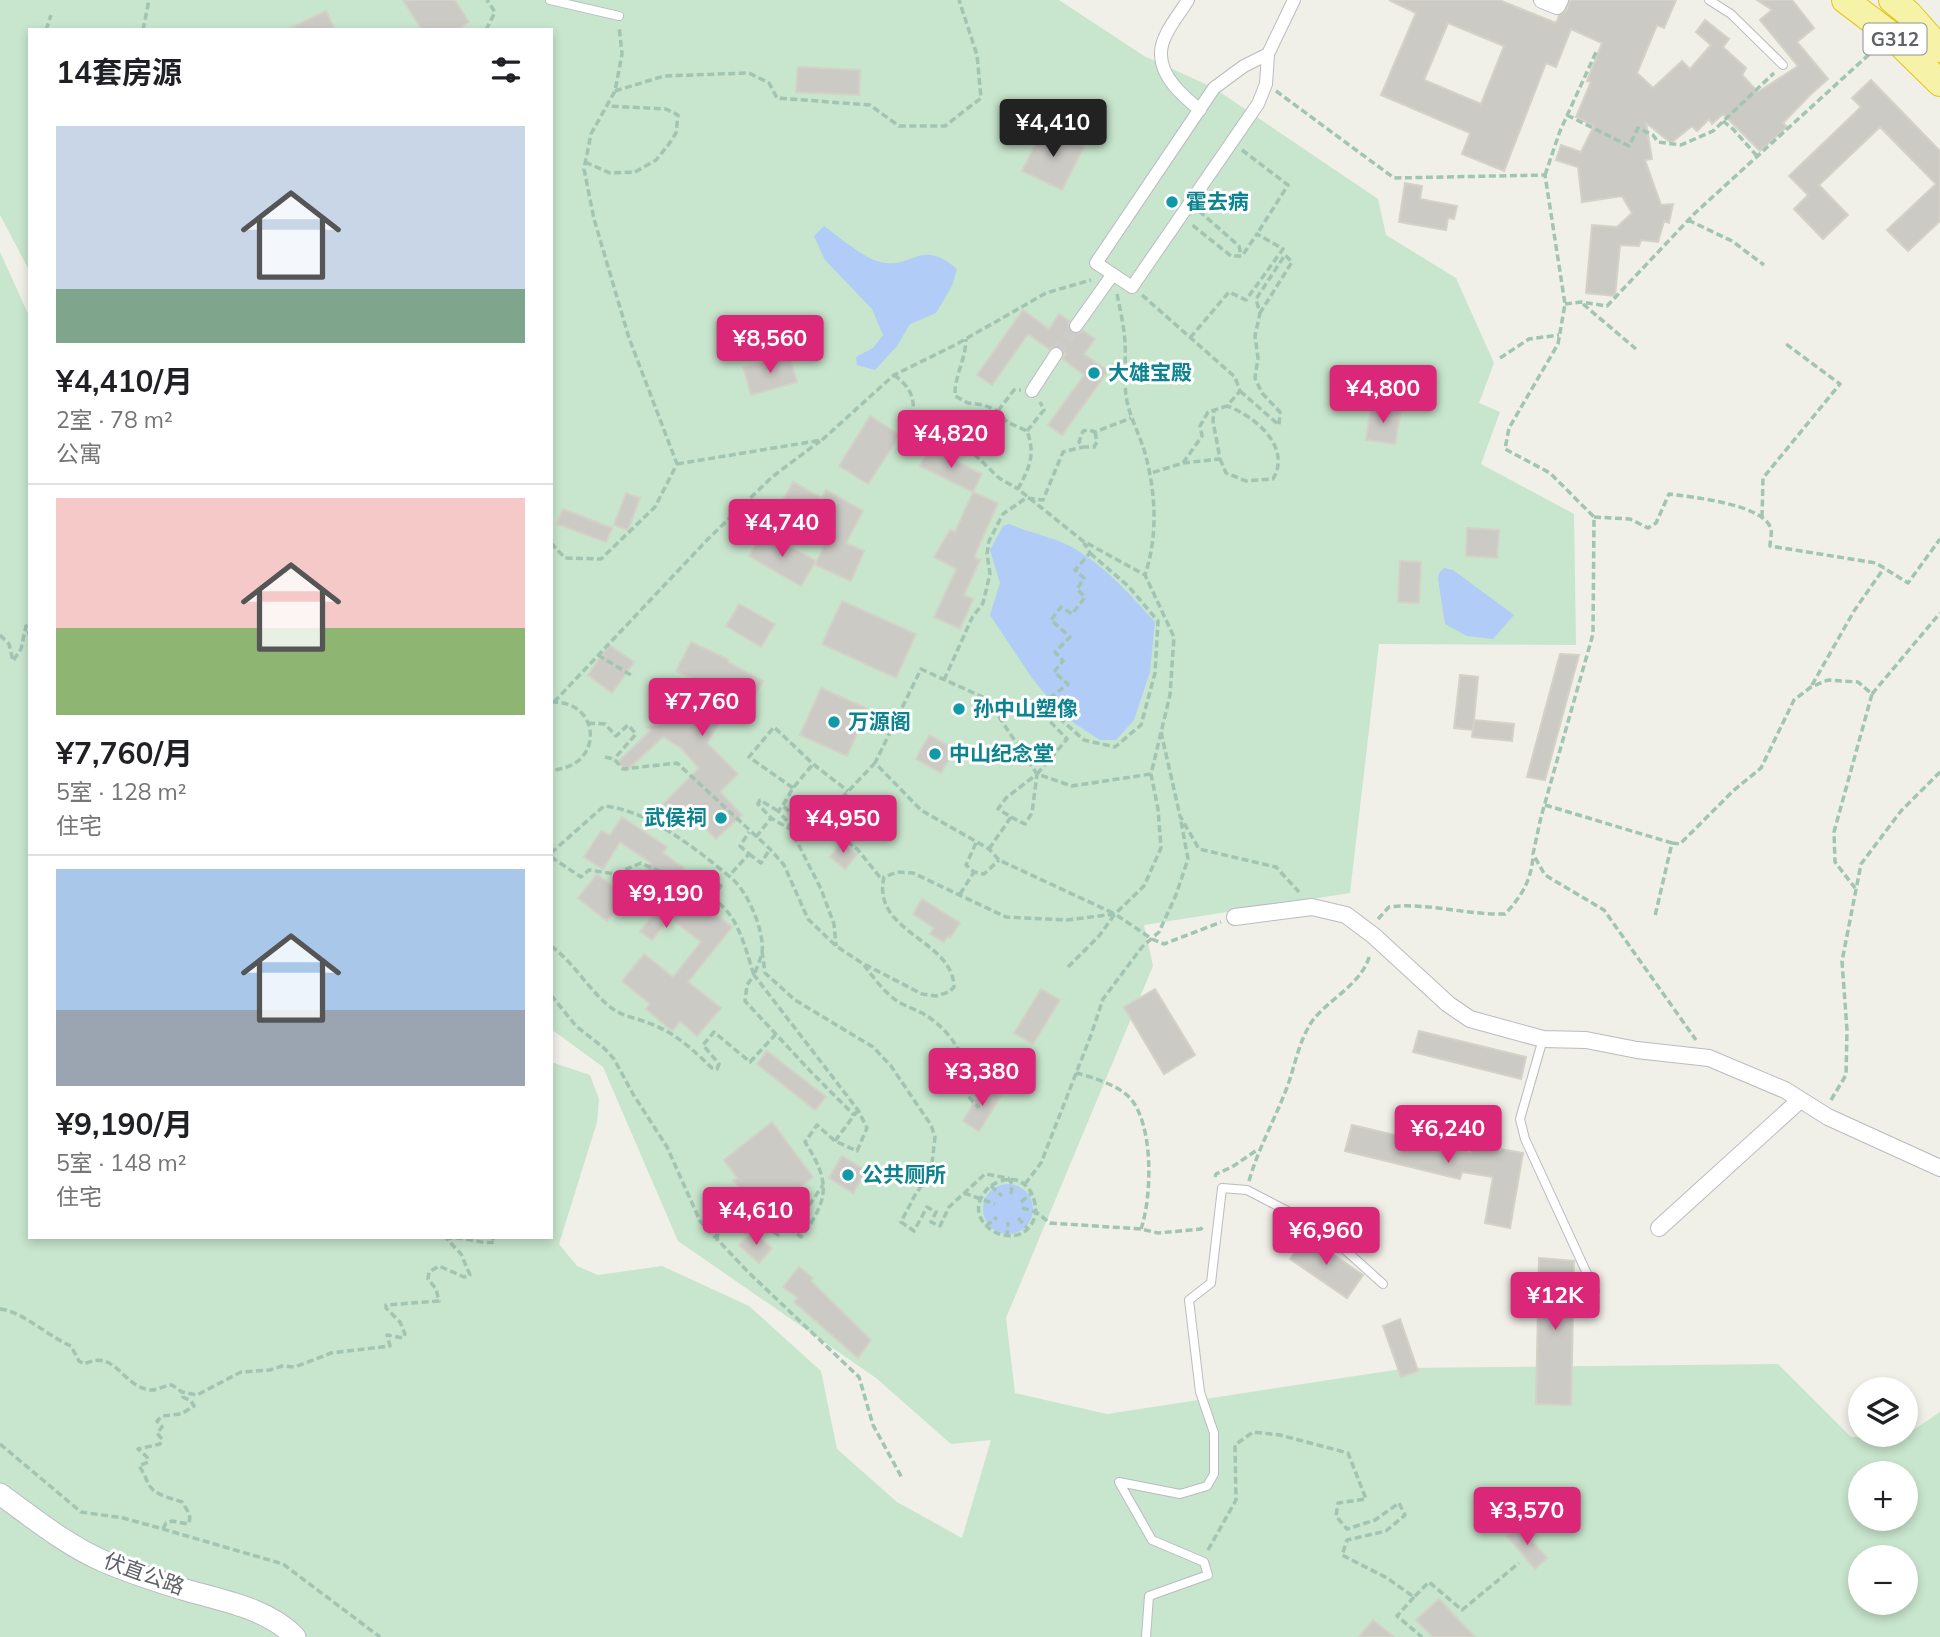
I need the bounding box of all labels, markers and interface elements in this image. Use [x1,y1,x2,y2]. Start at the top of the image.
road number: G312 [1864,23,1926,54]
icon: filters [487,51,525,89]
text: 14套房源 [56,53,182,91]
pin: ¥4,410 [996,100,1110,159]
text: ¥4,410 [1016,107,1090,136]
icon: home [228,172,354,298]
place label: 霍去病 [1186,188,1249,214]
marker: 霍去病 [1164,194,1180,210]
pin: ¥8,560 [713,316,827,375]
text: ¥8,560 [733,323,807,352]
place label: 大雄宝殿 [1108,359,1192,385]
text: ¥4,410/月 [56,362,193,400]
marker: 大雄宝殿 [1086,365,1102,381]
pin: ¥4,800 [1326,366,1440,425]
text: ¥4,800 [1346,373,1420,402]
text: 2室 · 78 m² [56,405,173,434]
pin: ¥4,820 [894,410,1008,470]
text: ¥4,820 [914,418,988,447]
text: 公寓 [56,439,102,468]
pin: ¥4,740 [725,500,839,559]
text: ¥4,740 [745,507,819,536]
icon: home [228,544,354,670]
pin: ¥7,760 [645,678,759,738]
text: ¥7,760 [665,686,739,715]
place label: 孙中山塑像 [973,695,1078,721]
marker: 孙中山塑像 [951,701,967,717]
place label: 万源阁 [848,708,911,734]
marker: 万源阁 [826,714,842,730]
text: ¥7,760/月 [56,734,193,772]
place label: 中山纪念堂 [949,740,1054,766]
marker: 中山纪念堂 [927,746,943,762]
text: 5室 · 128 m² [56,777,186,806]
pin: ¥4,950 [786,796,900,855]
text: ¥4,950 [806,803,880,832]
place label: 武侯祠 [644,804,707,830]
marker: 武侯祠 [713,810,729,826]
text: 住宅 [56,811,102,840]
pin: ¥9,190 [609,870,723,930]
text: ¥9,190 [629,878,703,907]
icon: home [228,915,354,1041]
pin: ¥3,380 [925,1048,1039,1108]
text: ¥3,380 [945,1056,1019,1085]
text: ¥9,190/月 [56,1105,193,1143]
pin: ¥6,240 [1391,1106,1505,1165]
text: ¥6,240 [1411,1113,1485,1142]
text: 5室 · 148 m² [56,1148,186,1177]
place label: 公共厕所 [862,1161,946,1187]
marker: 公共厕所 [840,1167,856,1183]
text: 住宅 [56,1182,102,1211]
pin: ¥4,610 [699,1188,813,1247]
text: ¥4,610 [719,1195,793,1224]
pin: ¥6,960 [1269,1208,1383,1267]
text: ¥6,960 [1289,1215,1363,1244]
pin: ¥12K [1514,1272,1596,1332]
text: ¥12K [1527,1280,1583,1309]
map controls [1848,1377,1918,1615]
button: layers [1848,1377,1918,1447]
button: + [1848,1461,1918,1531]
pin: ¥3,570 [1470,1488,1584,1547]
text: ¥3,570 [1490,1495,1564,1524]
button: − [1848,1545,1918,1615]
street label: 伏直公路 [100,1546,188,1600]

